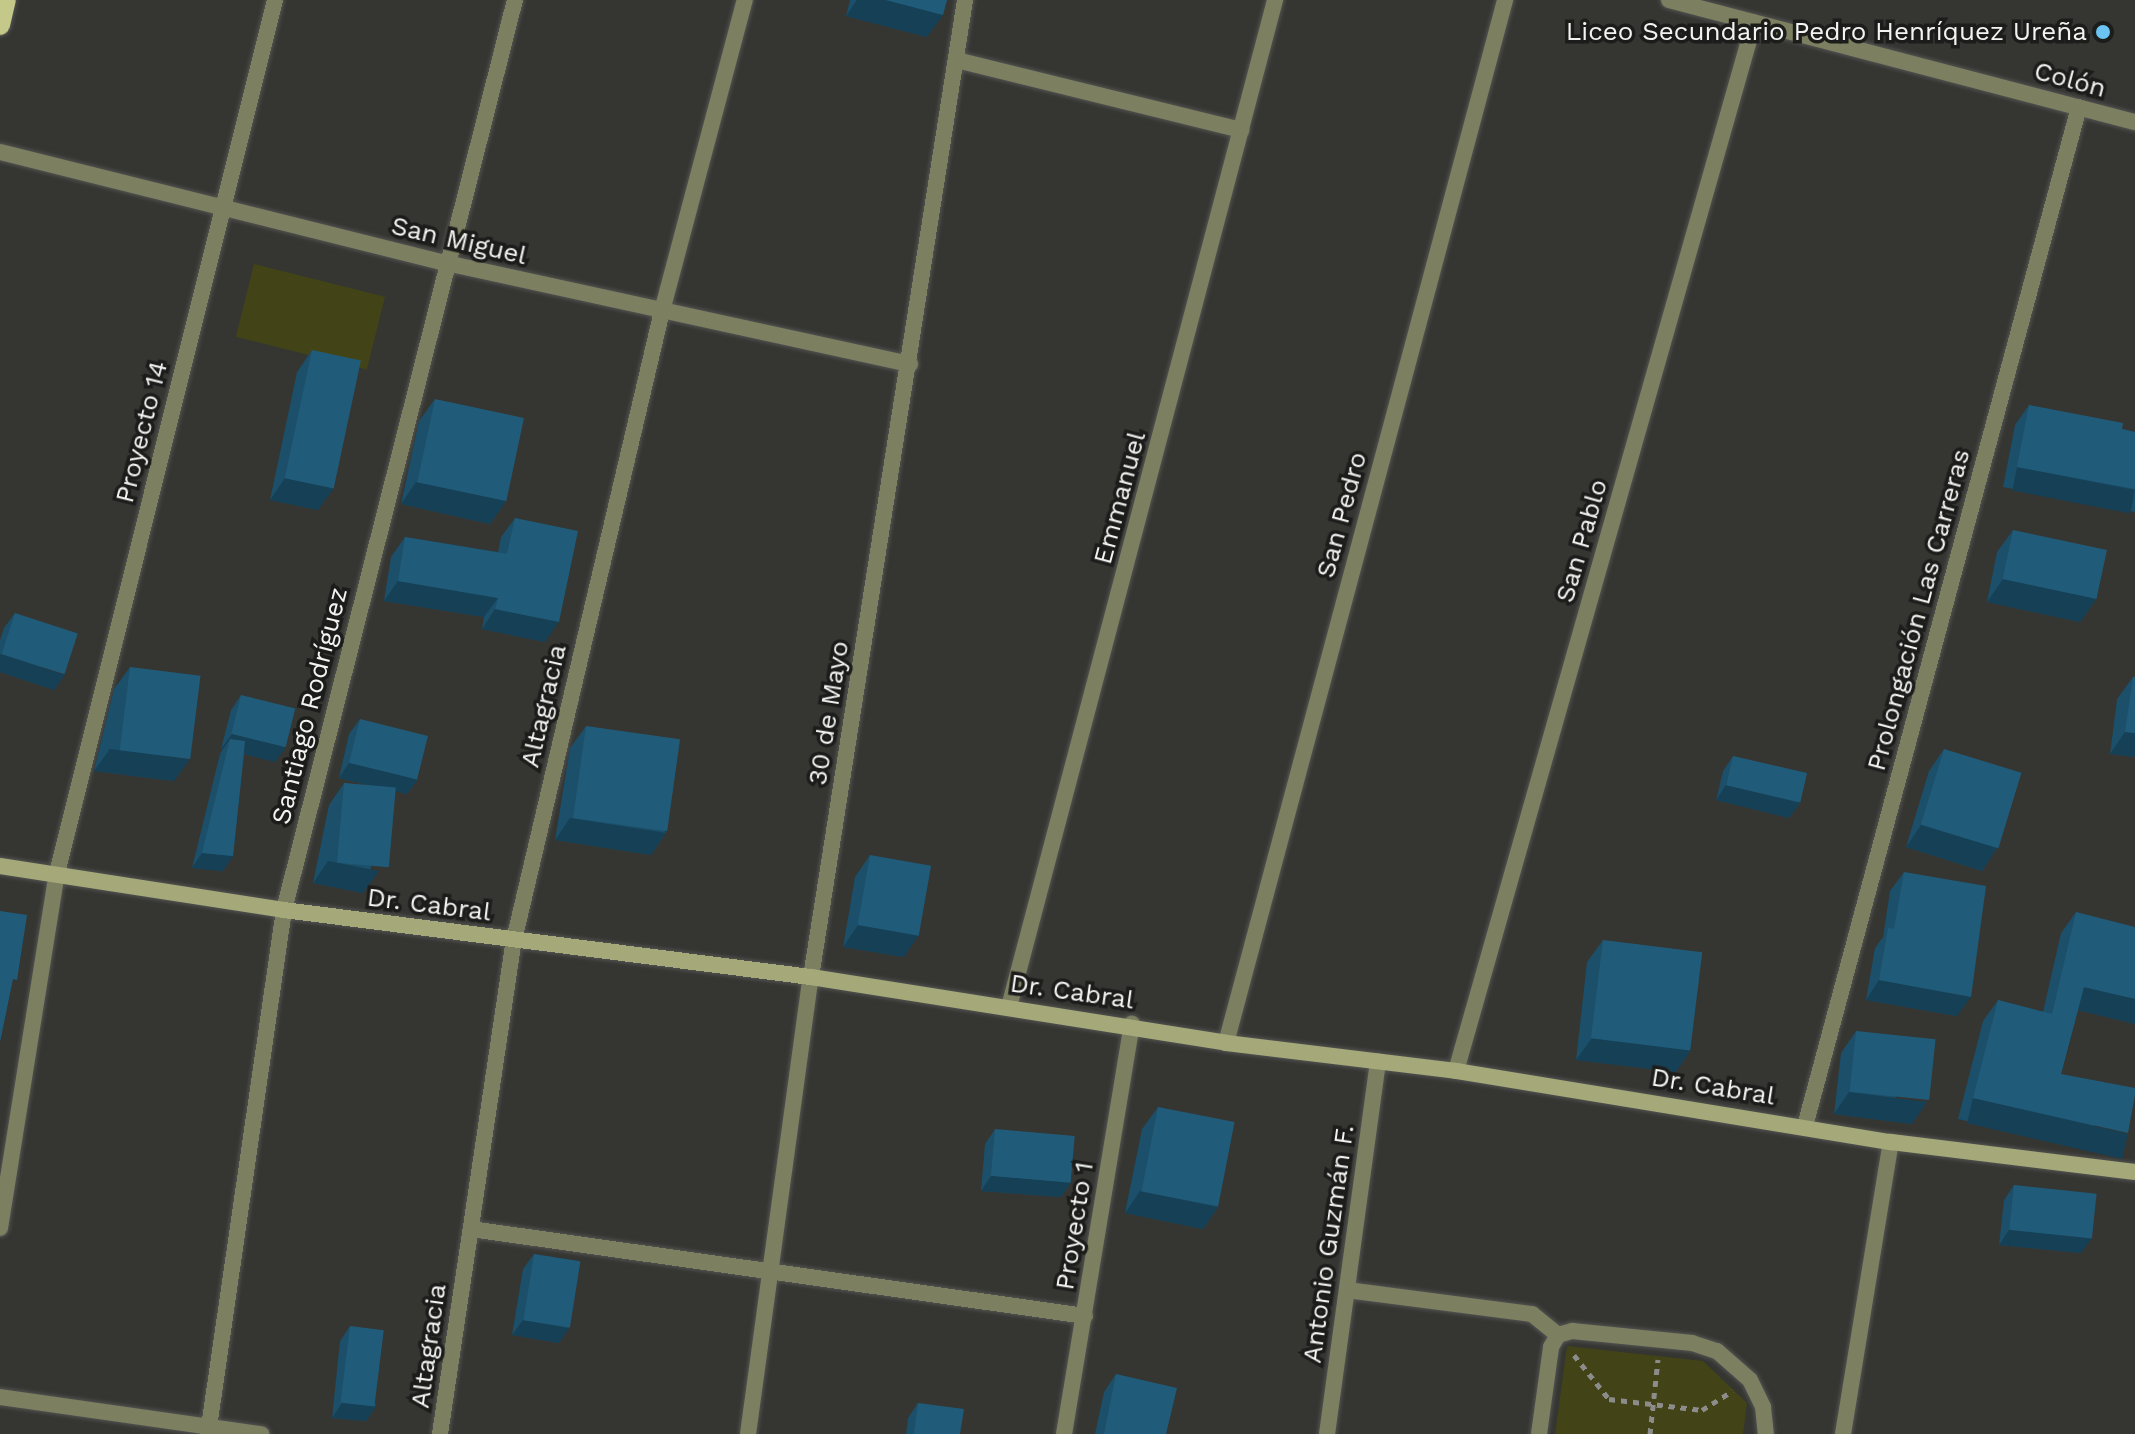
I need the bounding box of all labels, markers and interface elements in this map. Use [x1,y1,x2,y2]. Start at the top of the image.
place label: Liceo Secundario Pedro Henríquez Ureña [1566,16,2087,48]
marker: Liceo Secundario Pedro Henríquez Ureña [2094,23,2112,41]
street label: Colón [2031,55,2109,105]
street label: San Miguel [388,210,530,272]
street label: Proyecto 14 [109,358,175,506]
street label: Emmanuel [1087,428,1153,568]
street label: Prolongación Las Carreras [1861,446,1977,774]
street label: San Pedro [1310,449,1374,581]
street label: San Pablo [1550,476,1614,606]
street label: Santiago Rodríguez [265,584,355,828]
street label: 30 de Mayo [802,639,856,787]
street label: Altagracia [515,642,573,770]
street label: Dr. Cabral [365,882,493,928]
street label: Dr. Cabral [1008,968,1136,1016]
street label: Dr. Cabral [1649,1062,1777,1112]
street label: Antonio Guzmán F. [1297,1123,1361,1365]
street label: Proyecto 1 [1049,1159,1101,1293]
street label: Altagracia [405,1282,453,1410]

